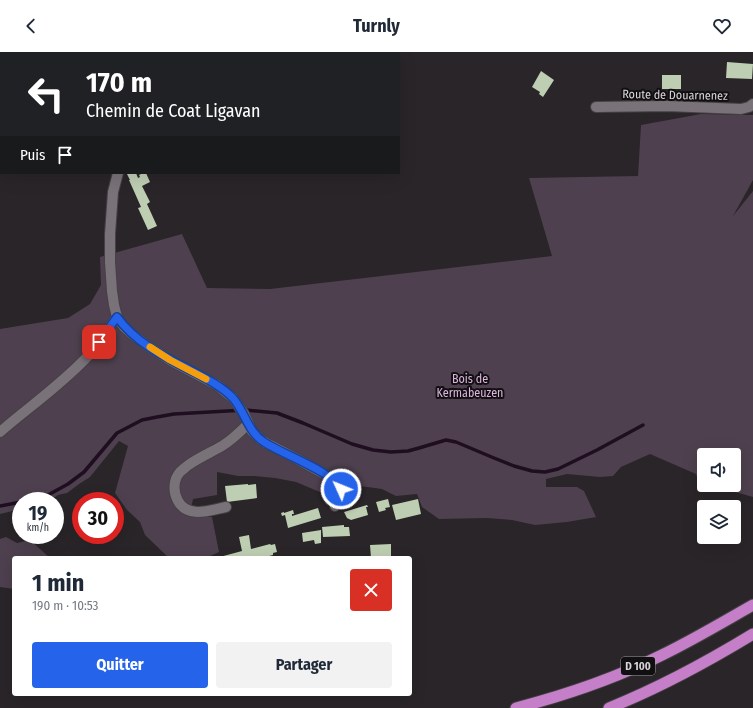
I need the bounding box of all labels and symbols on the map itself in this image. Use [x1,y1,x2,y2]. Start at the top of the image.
street label: Route de Douarnenez [622,87,728,103]
pin [82,325,116,359]
park label: Bois de Kermabeuzen [437,372,503,400]
position arrow [320,468,362,510]
speed limit sign: 30 [72,492,124,544]
road number: D 100 [621,657,655,675]

